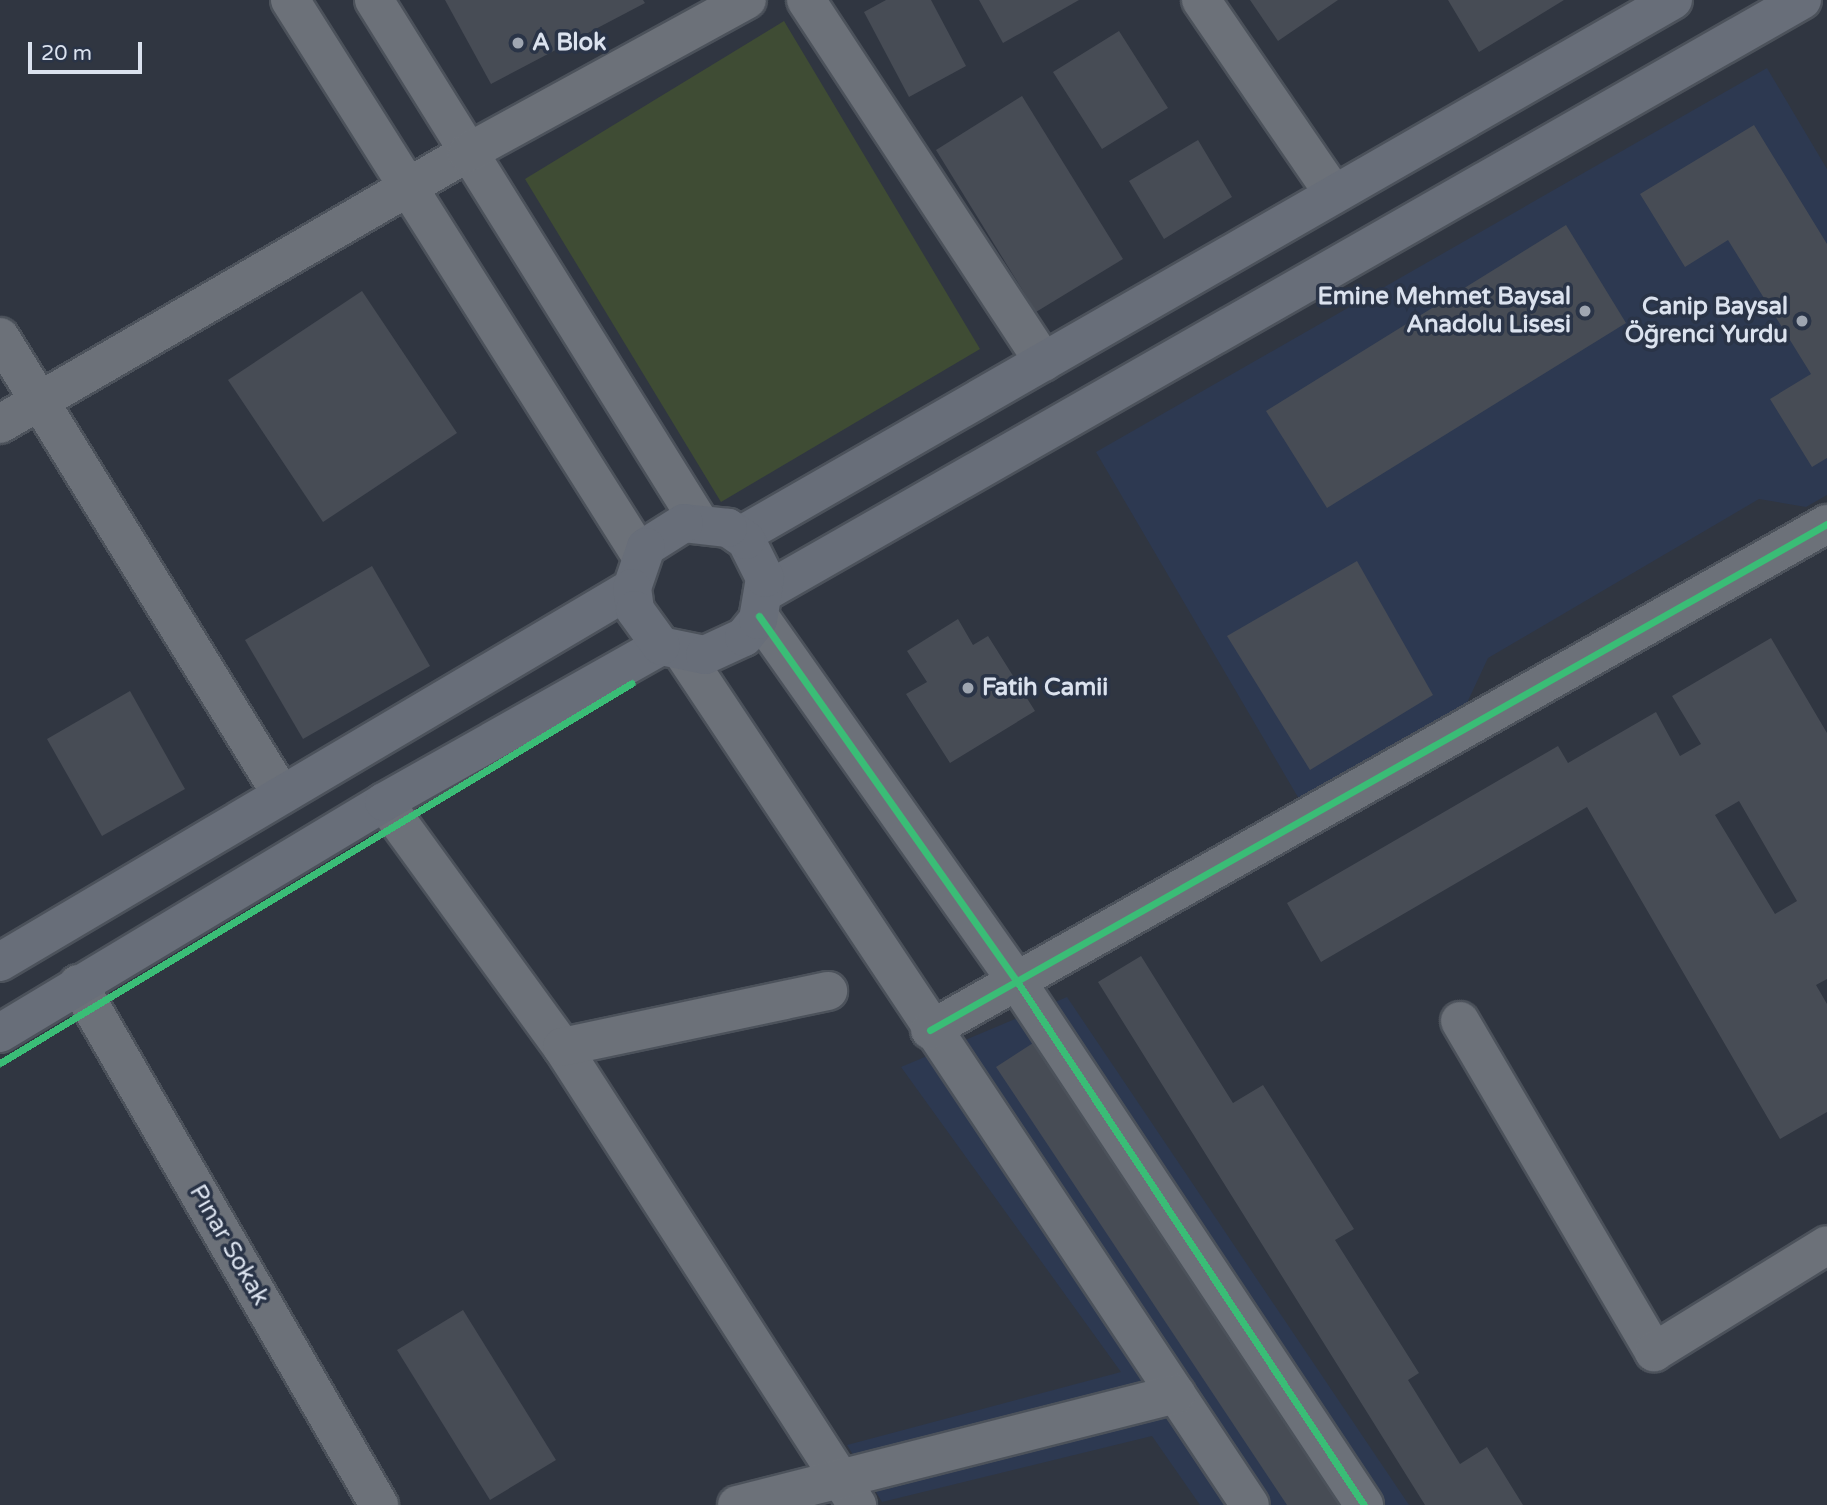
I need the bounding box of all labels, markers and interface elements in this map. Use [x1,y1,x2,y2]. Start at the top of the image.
scale bar [32,28,145,72]
place label: A Blok [532,29,606,57]
marker: A Blok [510,35,526,51]
text: 20 m [41,41,92,66]
place label: Emine Mehmet Baysal Anadolu Lisesi [1318,283,1571,339]
place label: Canip Baysal Öğrenci Yurdu [1625,293,1788,349]
marker: Emine Mehmet Baysal Anadolu Lisesi [1577,303,1593,319]
marker: Canip Baysal Öğrenci Yurdu [1794,313,1810,329]
place label: Fatih Camii [982,674,1108,702]
marker: Fatih Camii [960,680,976,696]
street label: Pınar Sokak [183,1180,275,1310]

